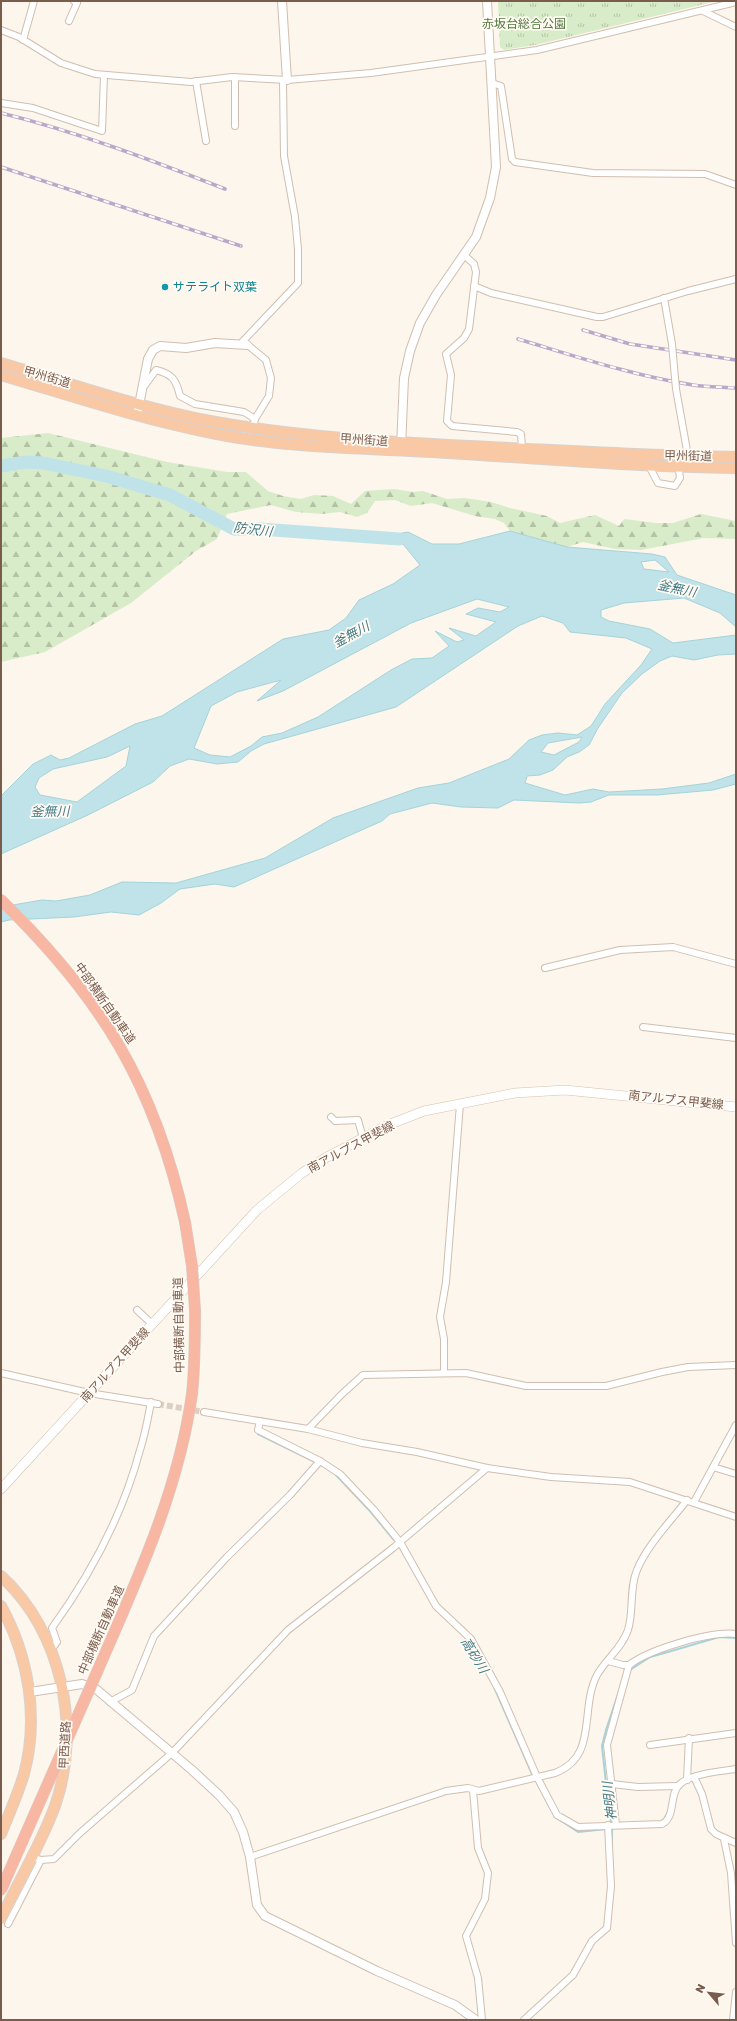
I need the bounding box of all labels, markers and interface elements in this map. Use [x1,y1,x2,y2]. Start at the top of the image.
park label: 赤坂台総合公園 [482,16,566,31]
place label: サテライト双葉 [173,279,257,294]
marker: サテライト双葉 [160,282,170,292]
street label: 甲州街道 [22,363,72,390]
street label: 甲州街道 [340,430,389,449]
street label: 甲州街道 [664,448,712,463]
water label: 防沢川 [233,519,275,540]
water label: 釜無川 [656,576,700,600]
water label: 釜無川 [330,617,374,650]
water label: 釜無川 [30,803,72,819]
street label: 中部横断自動車道 [72,959,139,1046]
street label: 南アルプス甲斐線 [628,1087,725,1112]
street label: 南アルプス甲斐線 [305,1117,397,1176]
street label: 中部横断自動車道 [170,1277,187,1373]
street label: 南アルプス甲斐線 [77,1324,152,1405]
street label: 中部横断自動車道 [74,1583,127,1677]
water label: 高砂川 [458,1634,493,1677]
street label: 甲西道路 [56,1721,73,1769]
water label: 神明川 [598,1779,619,1821]
north arrow [689,1973,729,2013]
text: N [692,1981,707,1995]

